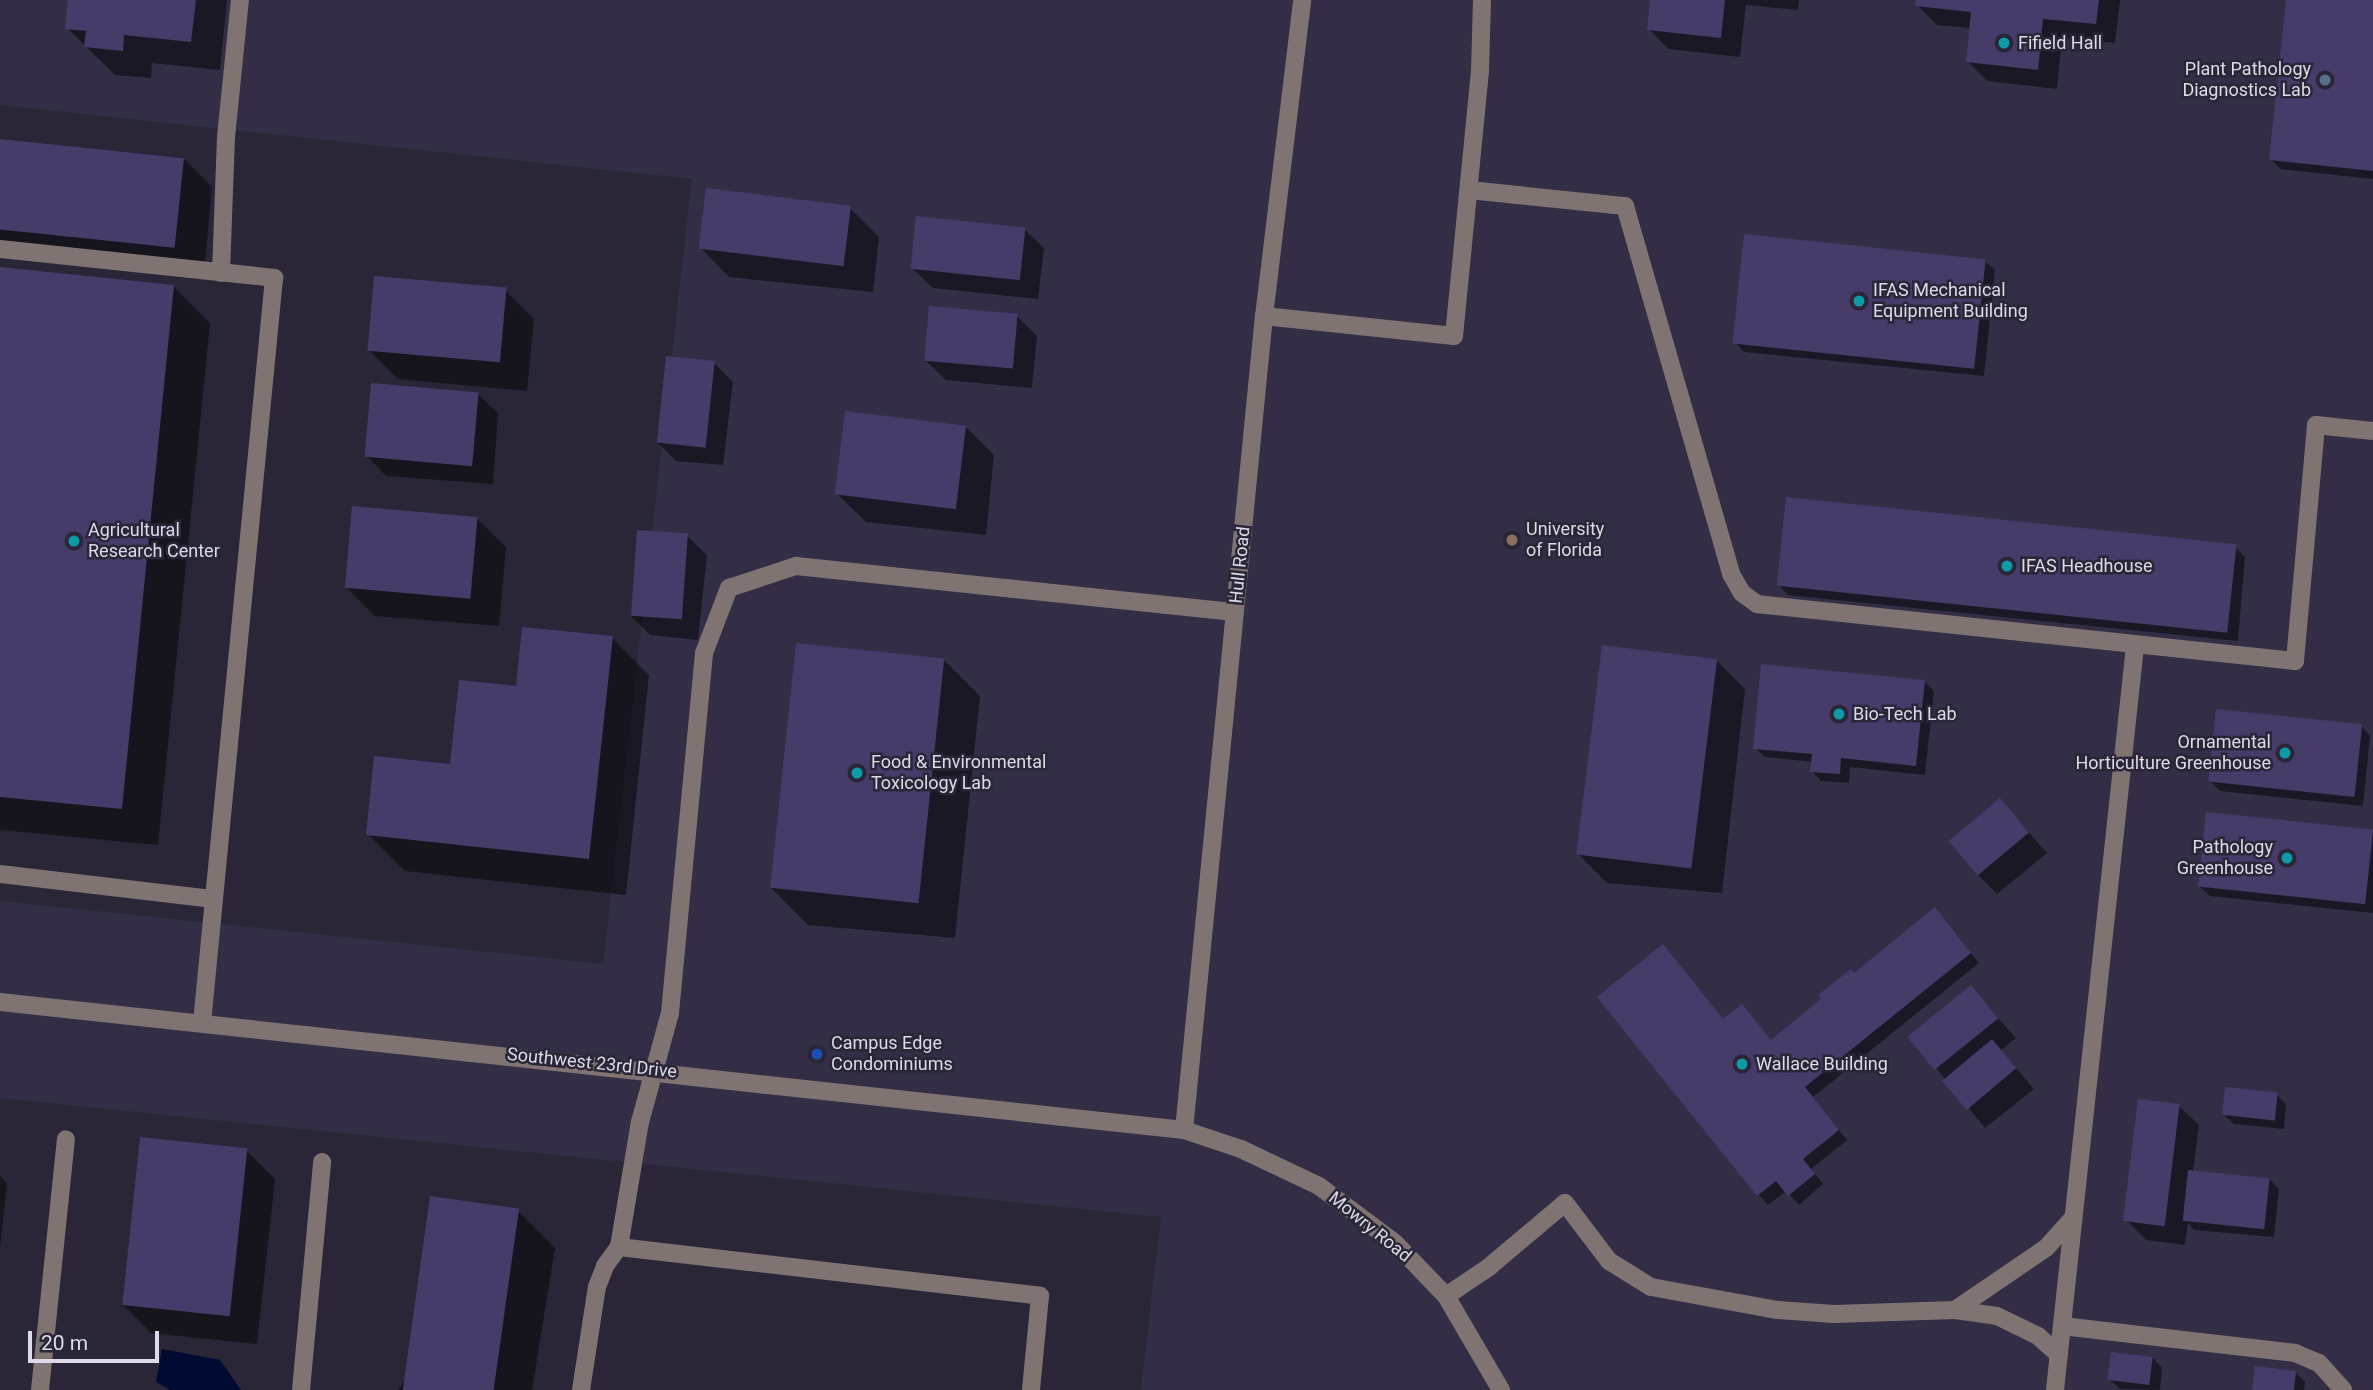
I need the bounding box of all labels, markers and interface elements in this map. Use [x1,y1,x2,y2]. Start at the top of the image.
place label: Fifield Hall [2018,32,2102,54]
marker: Fifield Hall [1996,35,2012,51]
place label: Plant Pathology Diagnostics Lab [2182,59,2311,102]
marker: Plant Pathology Diagnostics Lab [2317,72,2333,88]
place label: IFAS Mechanical Equipment Building [1873,280,2028,322]
marker: IFAS Mechanical Equipment Building [1851,293,1867,309]
place label: University of Florida [1526,519,1604,562]
place label: Agricultural Research Center [88,520,220,562]
street label: Hull Road [1225,525,1255,605]
marker: University of Florida [1504,532,1520,548]
marker: Agricultural Research Center [66,533,82,549]
place label: IFAS Headhouse [2021,555,2153,577]
marker: IFAS Headhouse [1999,558,2015,574]
place label: Bio-Tech Lab [1853,703,1957,725]
marker: Bio-Tech Lab [1831,706,1847,722]
place label: Ornamental Horticulture Greenhouse [2075,732,2271,774]
marker: Ornamental Horticulture Greenhouse [2277,745,2293,761]
place label: Food & Environmental Toxicology Lab [871,752,1046,794]
marker: Food & Environmental Toxicology Lab [849,765,865,781]
place label: Pathology Greenhouse [2177,837,2273,880]
marker: Pathology Greenhouse [2279,850,2295,866]
place label: Campus Edge Condominiums [831,1033,953,1076]
street label: Southwest 23rd Drive [506,1043,678,1083]
marker: Campus Edge Condominiums [809,1046,825,1062]
place label: Wallace Building [1756,1053,1888,1075]
marker: Wallace Building [1734,1056,1750,1072]
street label: Mowry Road [1324,1187,1416,1267]
scale bar [32,1316,163,1360]
text: 20 m [41,1331,88,1355]

